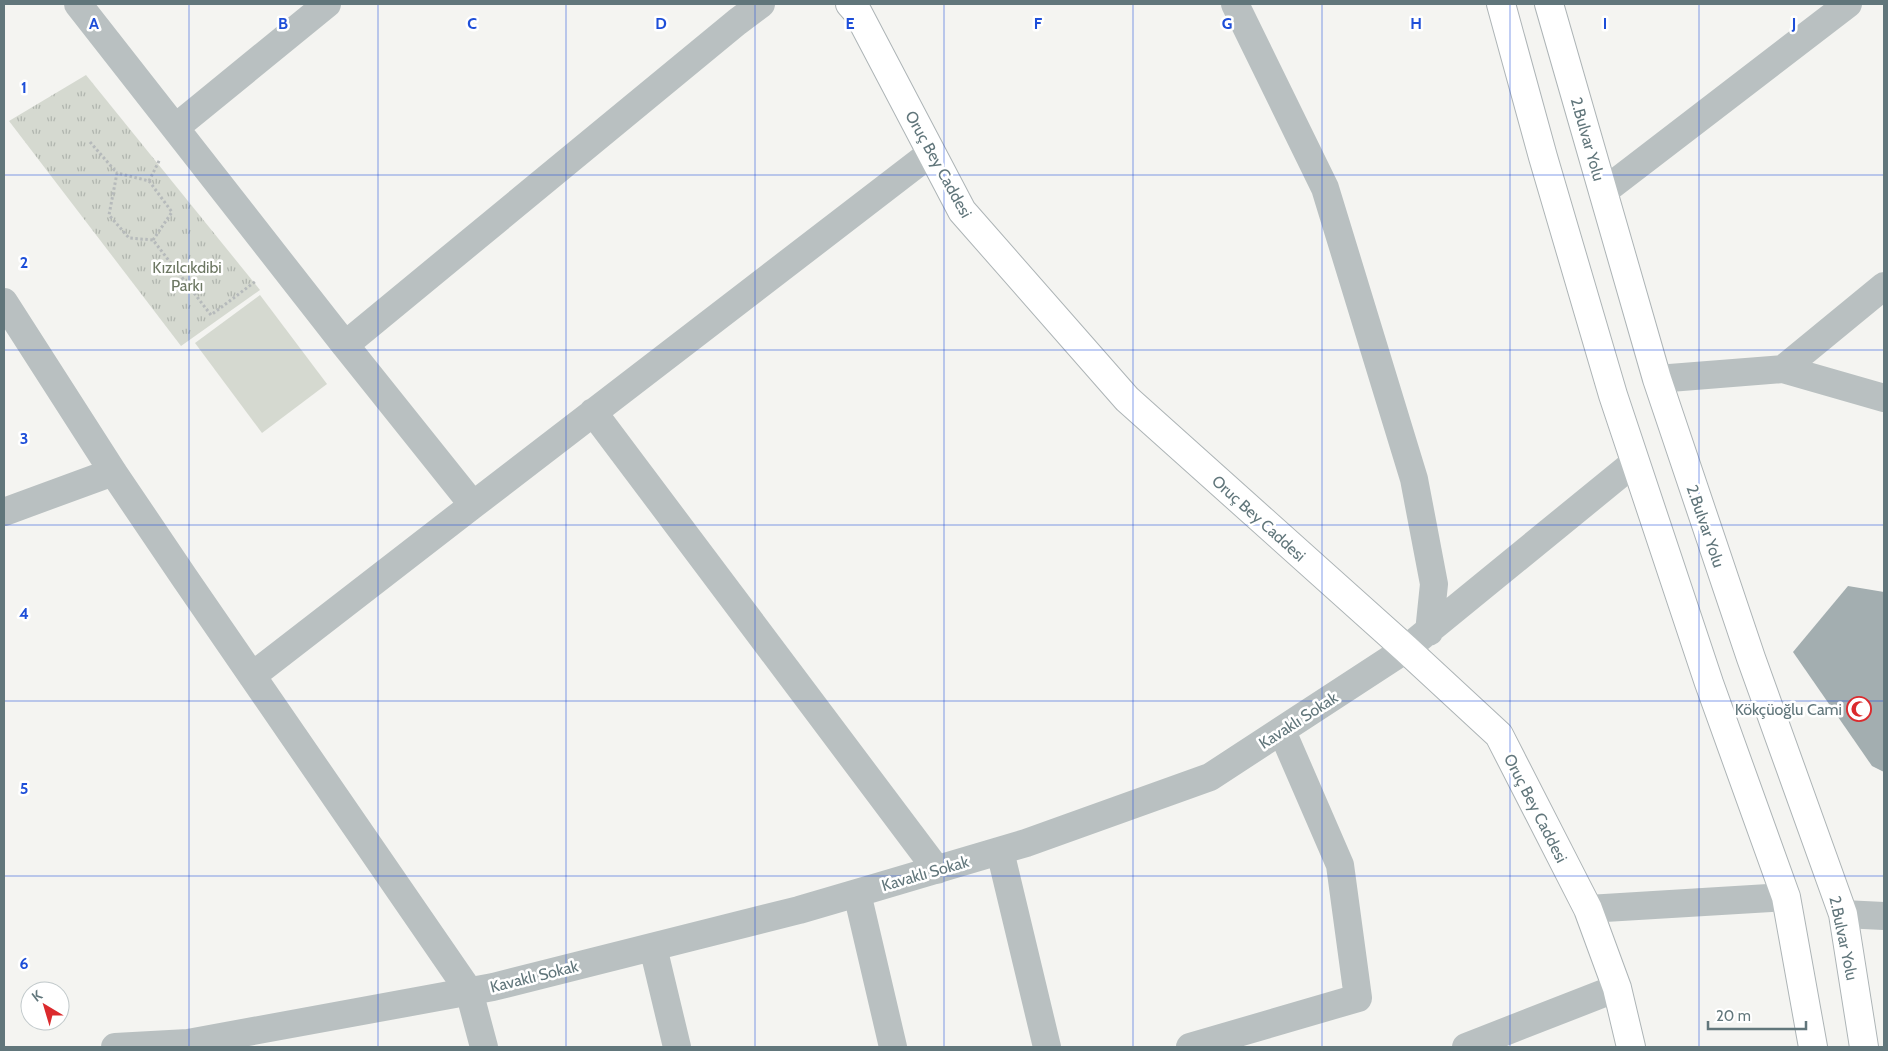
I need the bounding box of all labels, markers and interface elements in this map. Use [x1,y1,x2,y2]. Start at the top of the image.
text: A [89,14,99,33]
text: B [278,14,288,33]
text: C [467,14,477,33]
text: D [655,14,667,33]
text: E [845,14,855,33]
text: F [1034,14,1043,33]
text: G [1222,14,1232,33]
text: H [1410,14,1422,33]
text: I [1603,14,1607,33]
text: J [1791,14,1796,33]
text: 1 [21,78,27,97]
street label: 2.Bulvar Yolu [1567,95,1609,183]
street label: Oruç Bey Caddesi [901,107,976,221]
text: 2 [20,253,28,272]
park label: Kızılcıkdibi Parkı [152,258,222,295]
text: 3 [20,429,28,448]
street label: Oruç Bey Caddesi [1208,471,1309,565]
street label: 2.Bulvar Yolu [1683,482,1729,570]
text: 4 [19,604,29,623]
street label: Kavaklı Sokak [1255,688,1342,753]
mosque icon: Kökçüoğlu Cami [1846,696,1872,722]
place label: Kökçüoğlu Cami [1735,700,1842,719]
street label: Oruç Bey Caddesi [1500,751,1571,866]
text: 5 [20,779,28,798]
street label: Kavaklı Sokak [879,852,972,895]
street label: 2.Bulvar Yolu [1825,894,1862,982]
text: 6 [20,954,29,973]
street label: Kavaklı Sokak [488,956,581,997]
north arrow [20,981,70,1031]
text: K [28,986,46,1006]
scale bar [1708,998,1806,1030]
text: 20 m [1716,1007,1751,1025]

